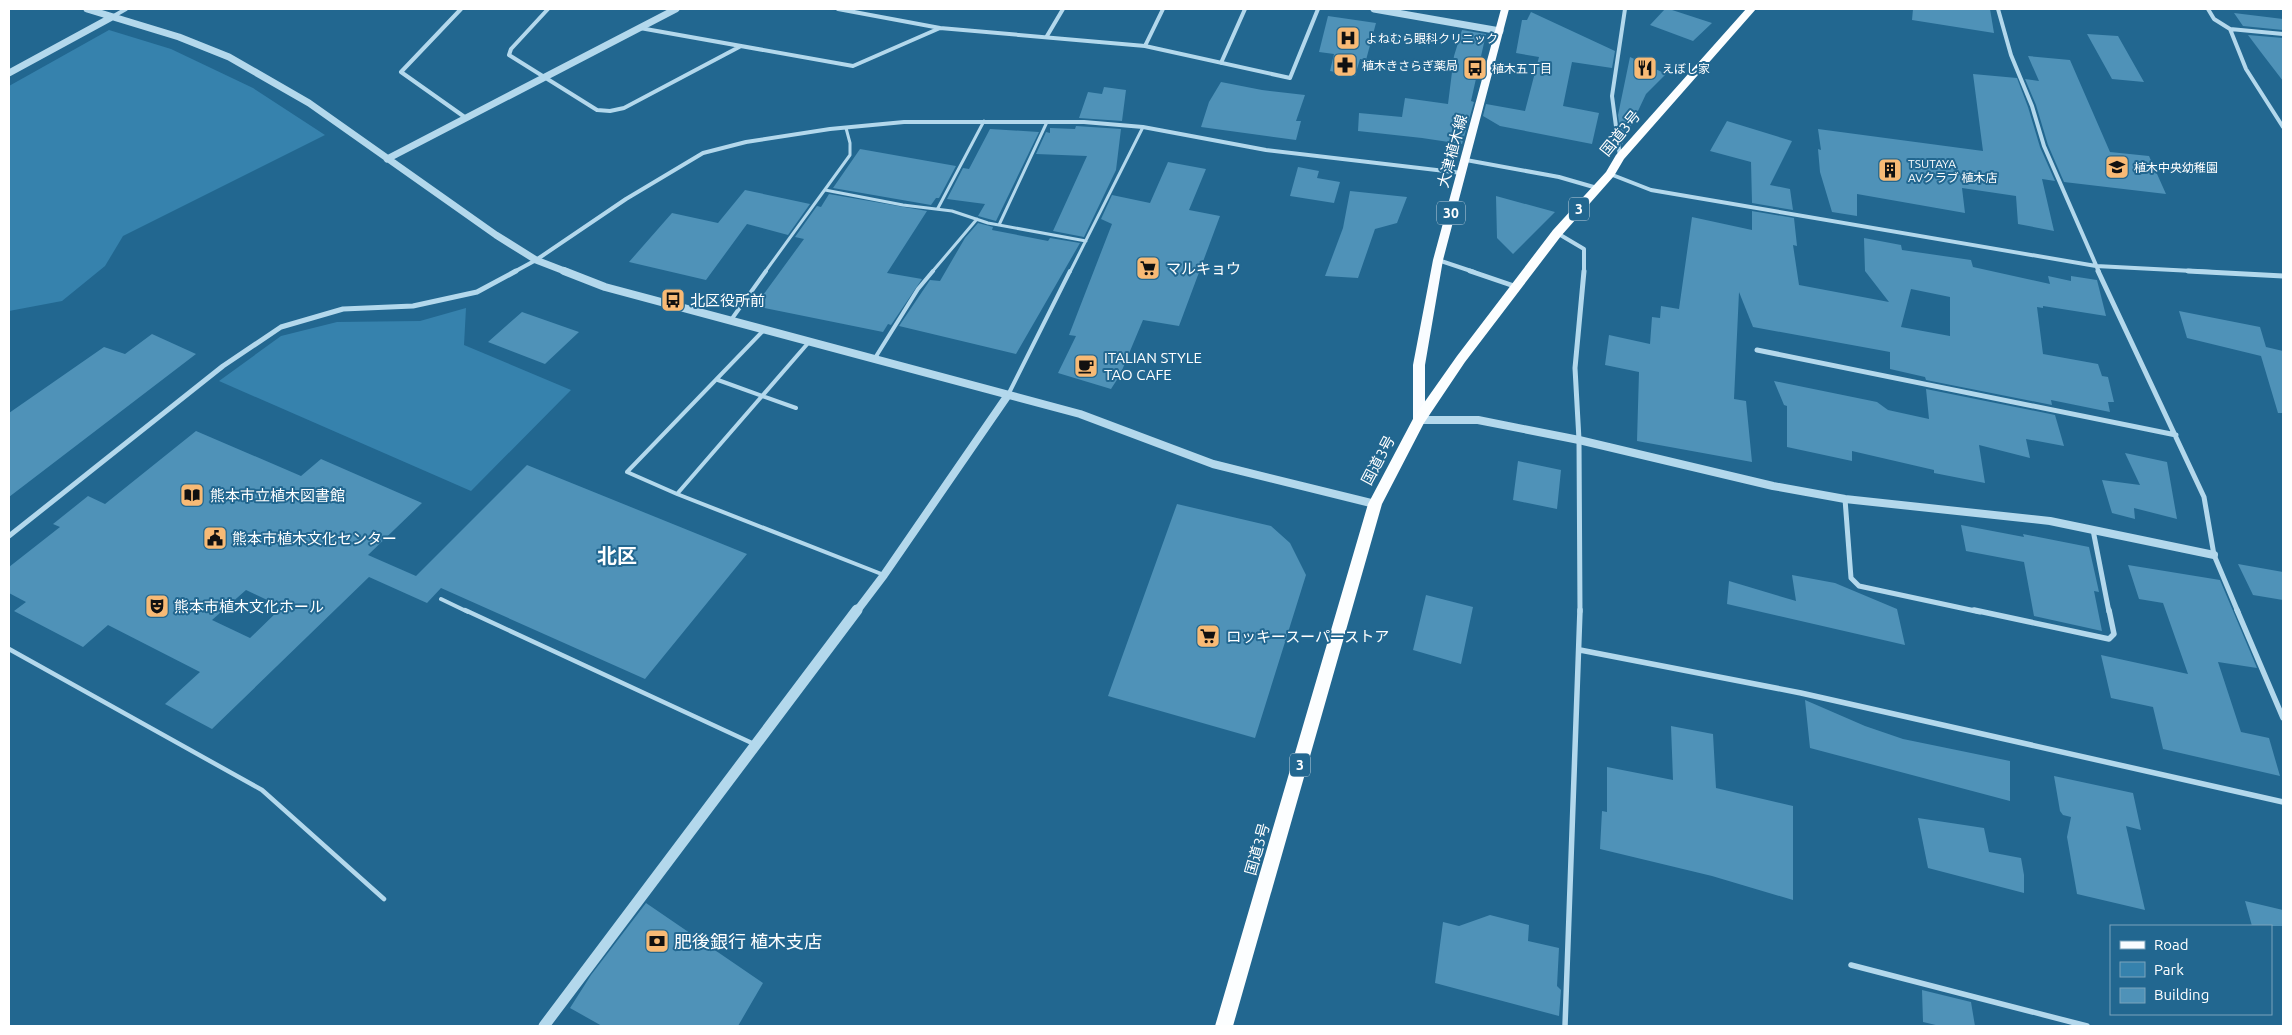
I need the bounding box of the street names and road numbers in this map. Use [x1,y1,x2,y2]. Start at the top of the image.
street label: 国道3号 [1597,107,1643,159]
street label: 大津植木線 [1434,113,1470,189]
road number: 3 [1569,198,1589,220]
road number: 30 [1437,202,1465,224]
street label: 国道3号 [1358,432,1398,488]
road number: 3 [1290,754,1310,776]
street label: 国道3号 [1241,821,1273,877]

